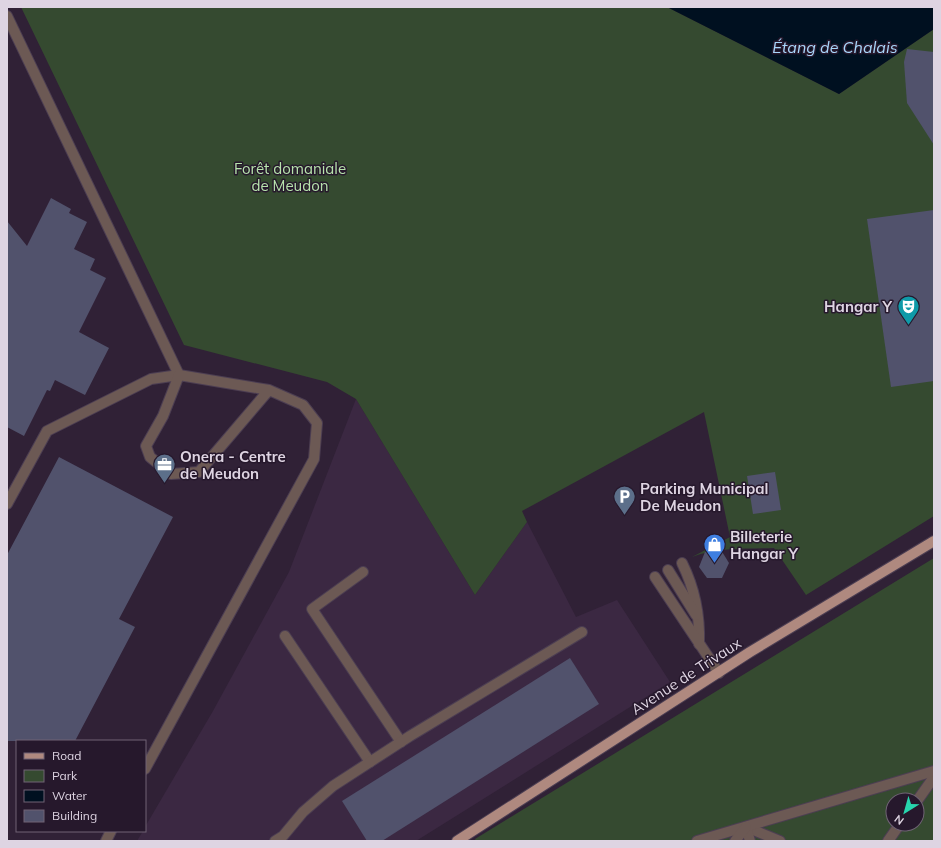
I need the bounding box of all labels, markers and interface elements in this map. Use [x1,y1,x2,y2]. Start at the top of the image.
water label: Étang de Chalais [772,37,898,57]
park label: Forêt domaniale de Meudon [234,159,346,195]
theatre icon: Hangar Y [895,293,921,326]
place label: Hangar Y [824,297,893,316]
place label: Onera - Centre de Meudon [180,447,286,483]
office icon: Onera - Centre de Meudon [152,452,178,485]
place label: Parking Municipal De Meudon [640,479,768,515]
parking icon: Parking Municipal De Meudon [612,484,638,517]
place label: Billeterie Hangar Y [730,527,799,563]
shop icon: Billeterie Hangar Y [701,532,727,565]
street label: Avenue de Trivaux [627,633,745,719]
legend [16,740,146,832]
text: Road [52,748,81,763]
text: Park [52,768,78,783]
text: Water [52,788,88,803]
north arrow [885,792,925,832]
text: Building [52,808,97,823]
text: N [891,812,907,828]

